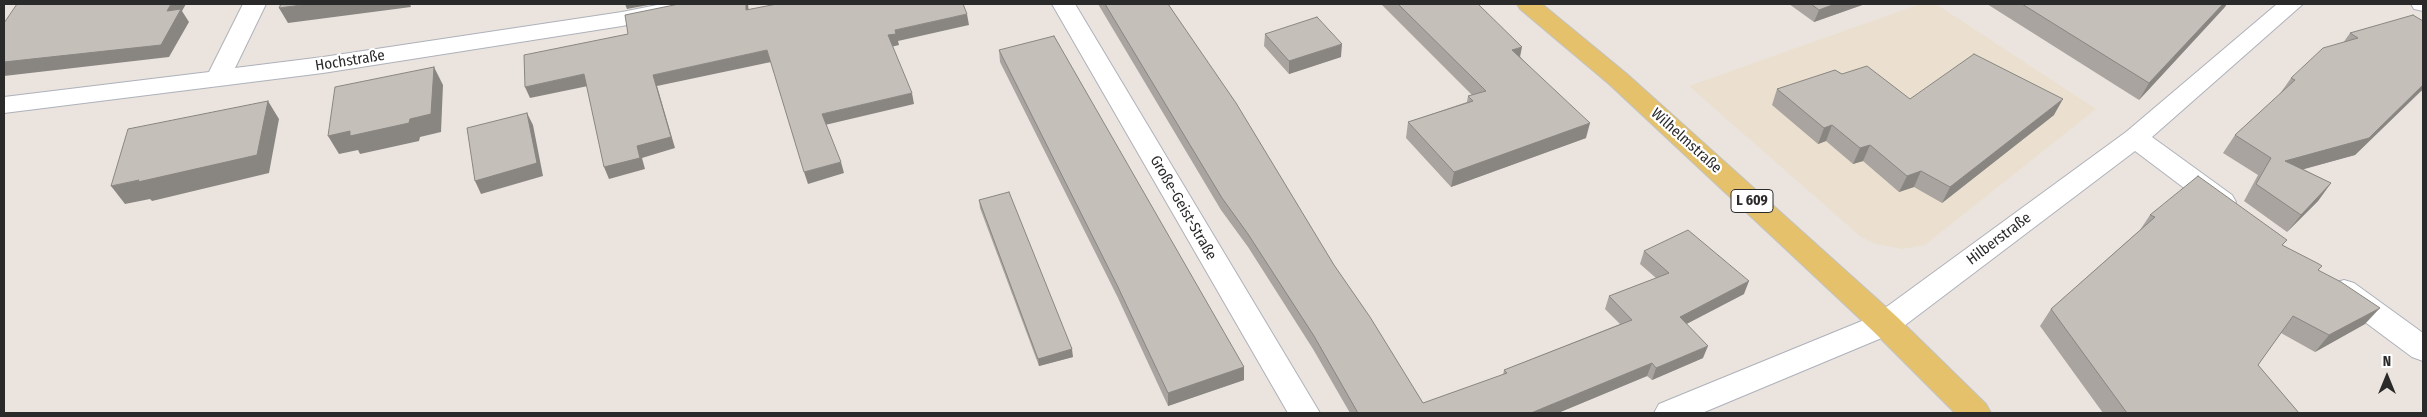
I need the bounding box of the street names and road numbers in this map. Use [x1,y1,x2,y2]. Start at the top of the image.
street label: Hochstraße [314,47,386,75]
street label: Wilhelmstraße [1647,105,1725,177]
street label: Große-Geist-Straße [1146,153,1220,263]
road number: L 609 [1731,190,1773,212]
street label: Hilberstraße [1963,209,2035,269]

